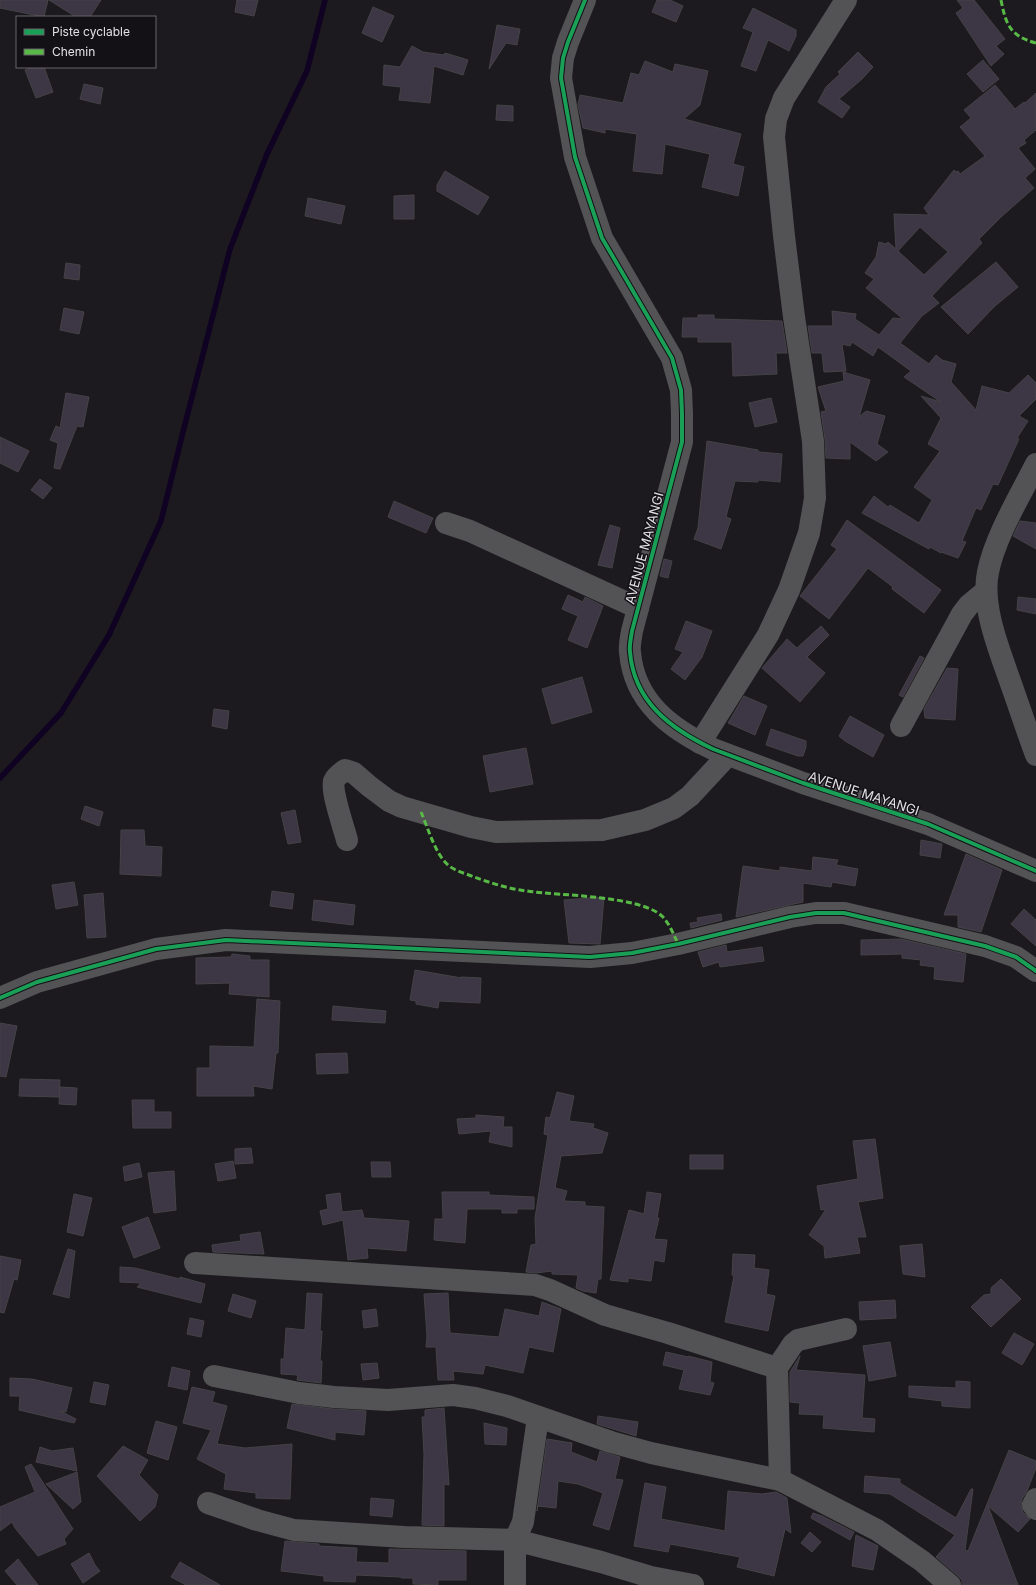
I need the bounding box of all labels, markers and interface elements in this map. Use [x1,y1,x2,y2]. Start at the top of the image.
legend [16,16,156,68]
text: Piste cyclable [52,24,130,39]
text: Chemin [52,44,95,59]
street label: AVENUE MAYANGI [621,490,667,606]
street label: AVENUE MAYANGI [807,768,921,818]

